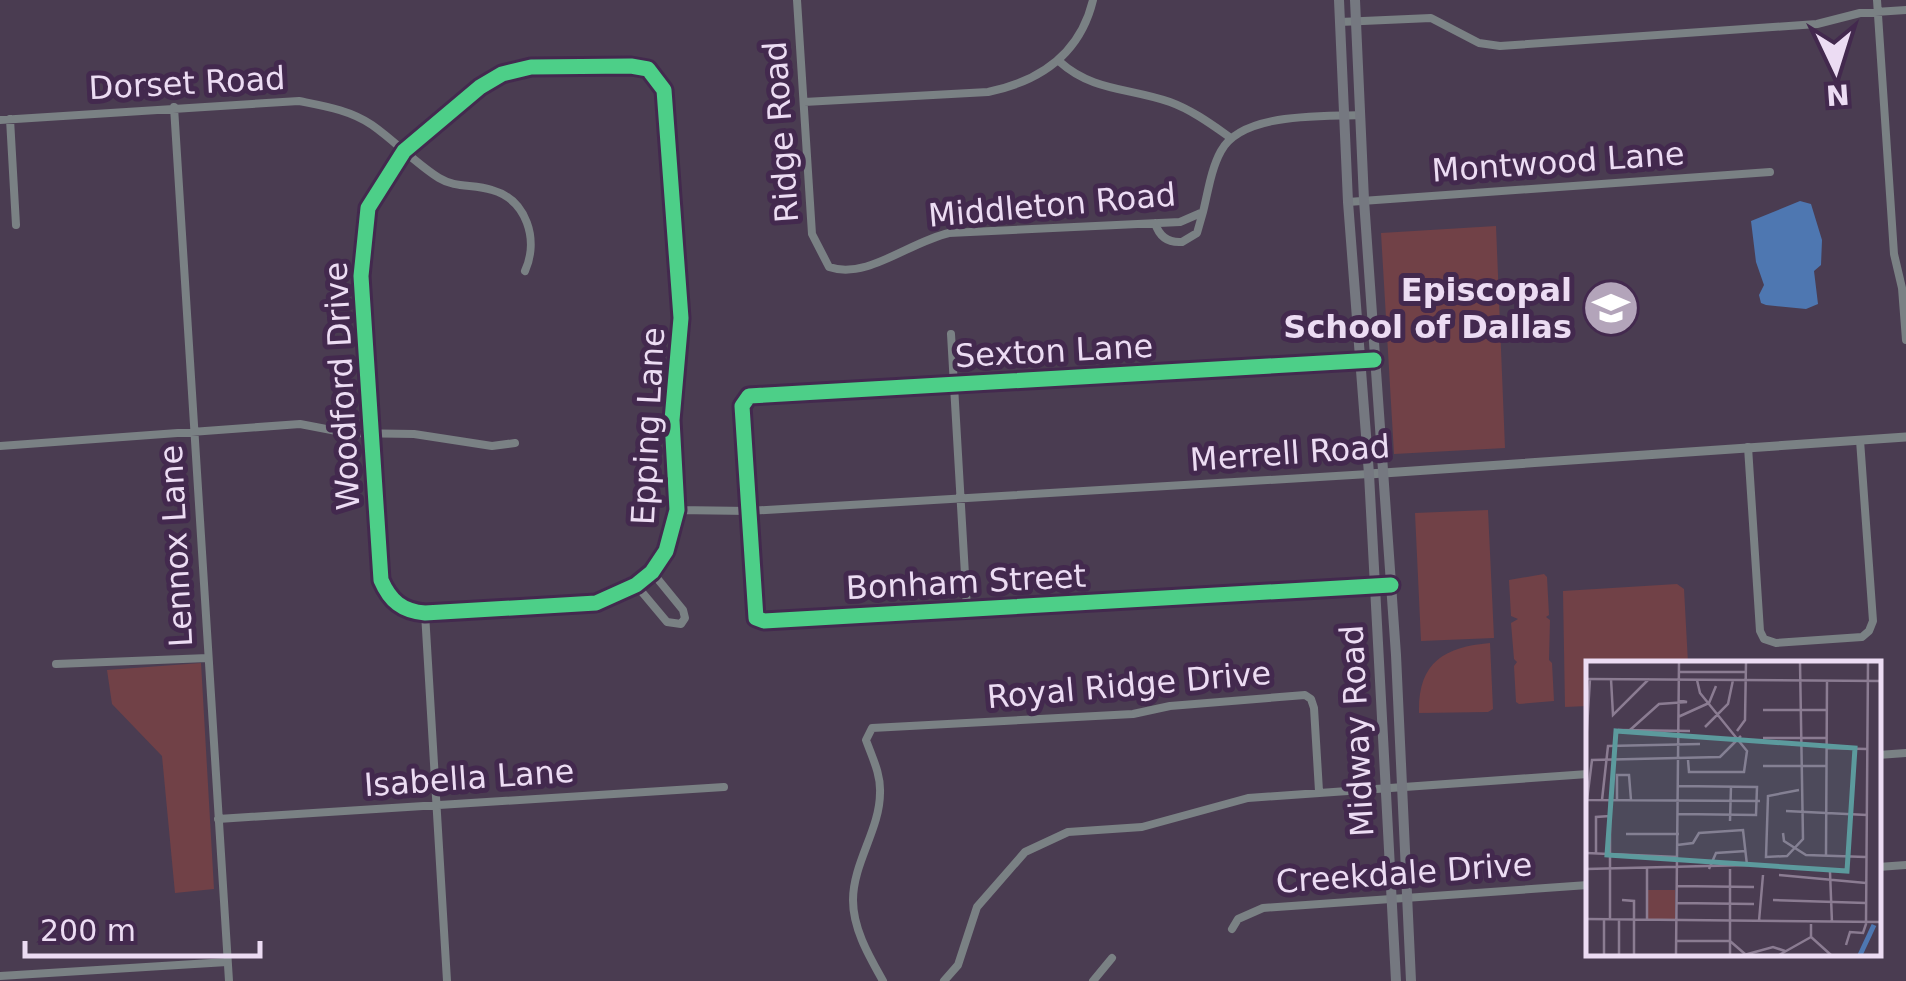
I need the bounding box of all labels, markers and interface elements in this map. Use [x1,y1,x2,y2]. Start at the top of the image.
north arrow [1786,20,1886,120]
street label: Ridge Road [756,40,806,224]
street label: Dorset Road [88,59,286,107]
text: N [1825,77,1851,112]
street label: Montwood Lane [1430,134,1686,190]
street label: Middleton Road [927,175,1177,235]
street label: Woodford Drive [317,261,367,511]
place label: Episcopal School of Dallas [1283,271,1572,346]
school or university icon: Episcopal School of Dallas [1581,278,1641,338]
street label: Epping Lane [624,326,672,526]
street label: Sexton Lane [954,327,1154,375]
street label: Merrell Road [1189,427,1391,479]
street label: Lennox Lane [152,444,200,648]
street label: Bonham Street [845,557,1087,607]
street label: Midway Road [1332,624,1382,838]
street label: Royal Ridge Drive [985,654,1273,716]
inset map [1586,661,1881,956]
street label: Isabella Lane [363,752,575,804]
street label: Creekdale Drive [1275,845,1533,901]
scale bar [25,896,260,958]
text: 200 m [40,913,136,948]

